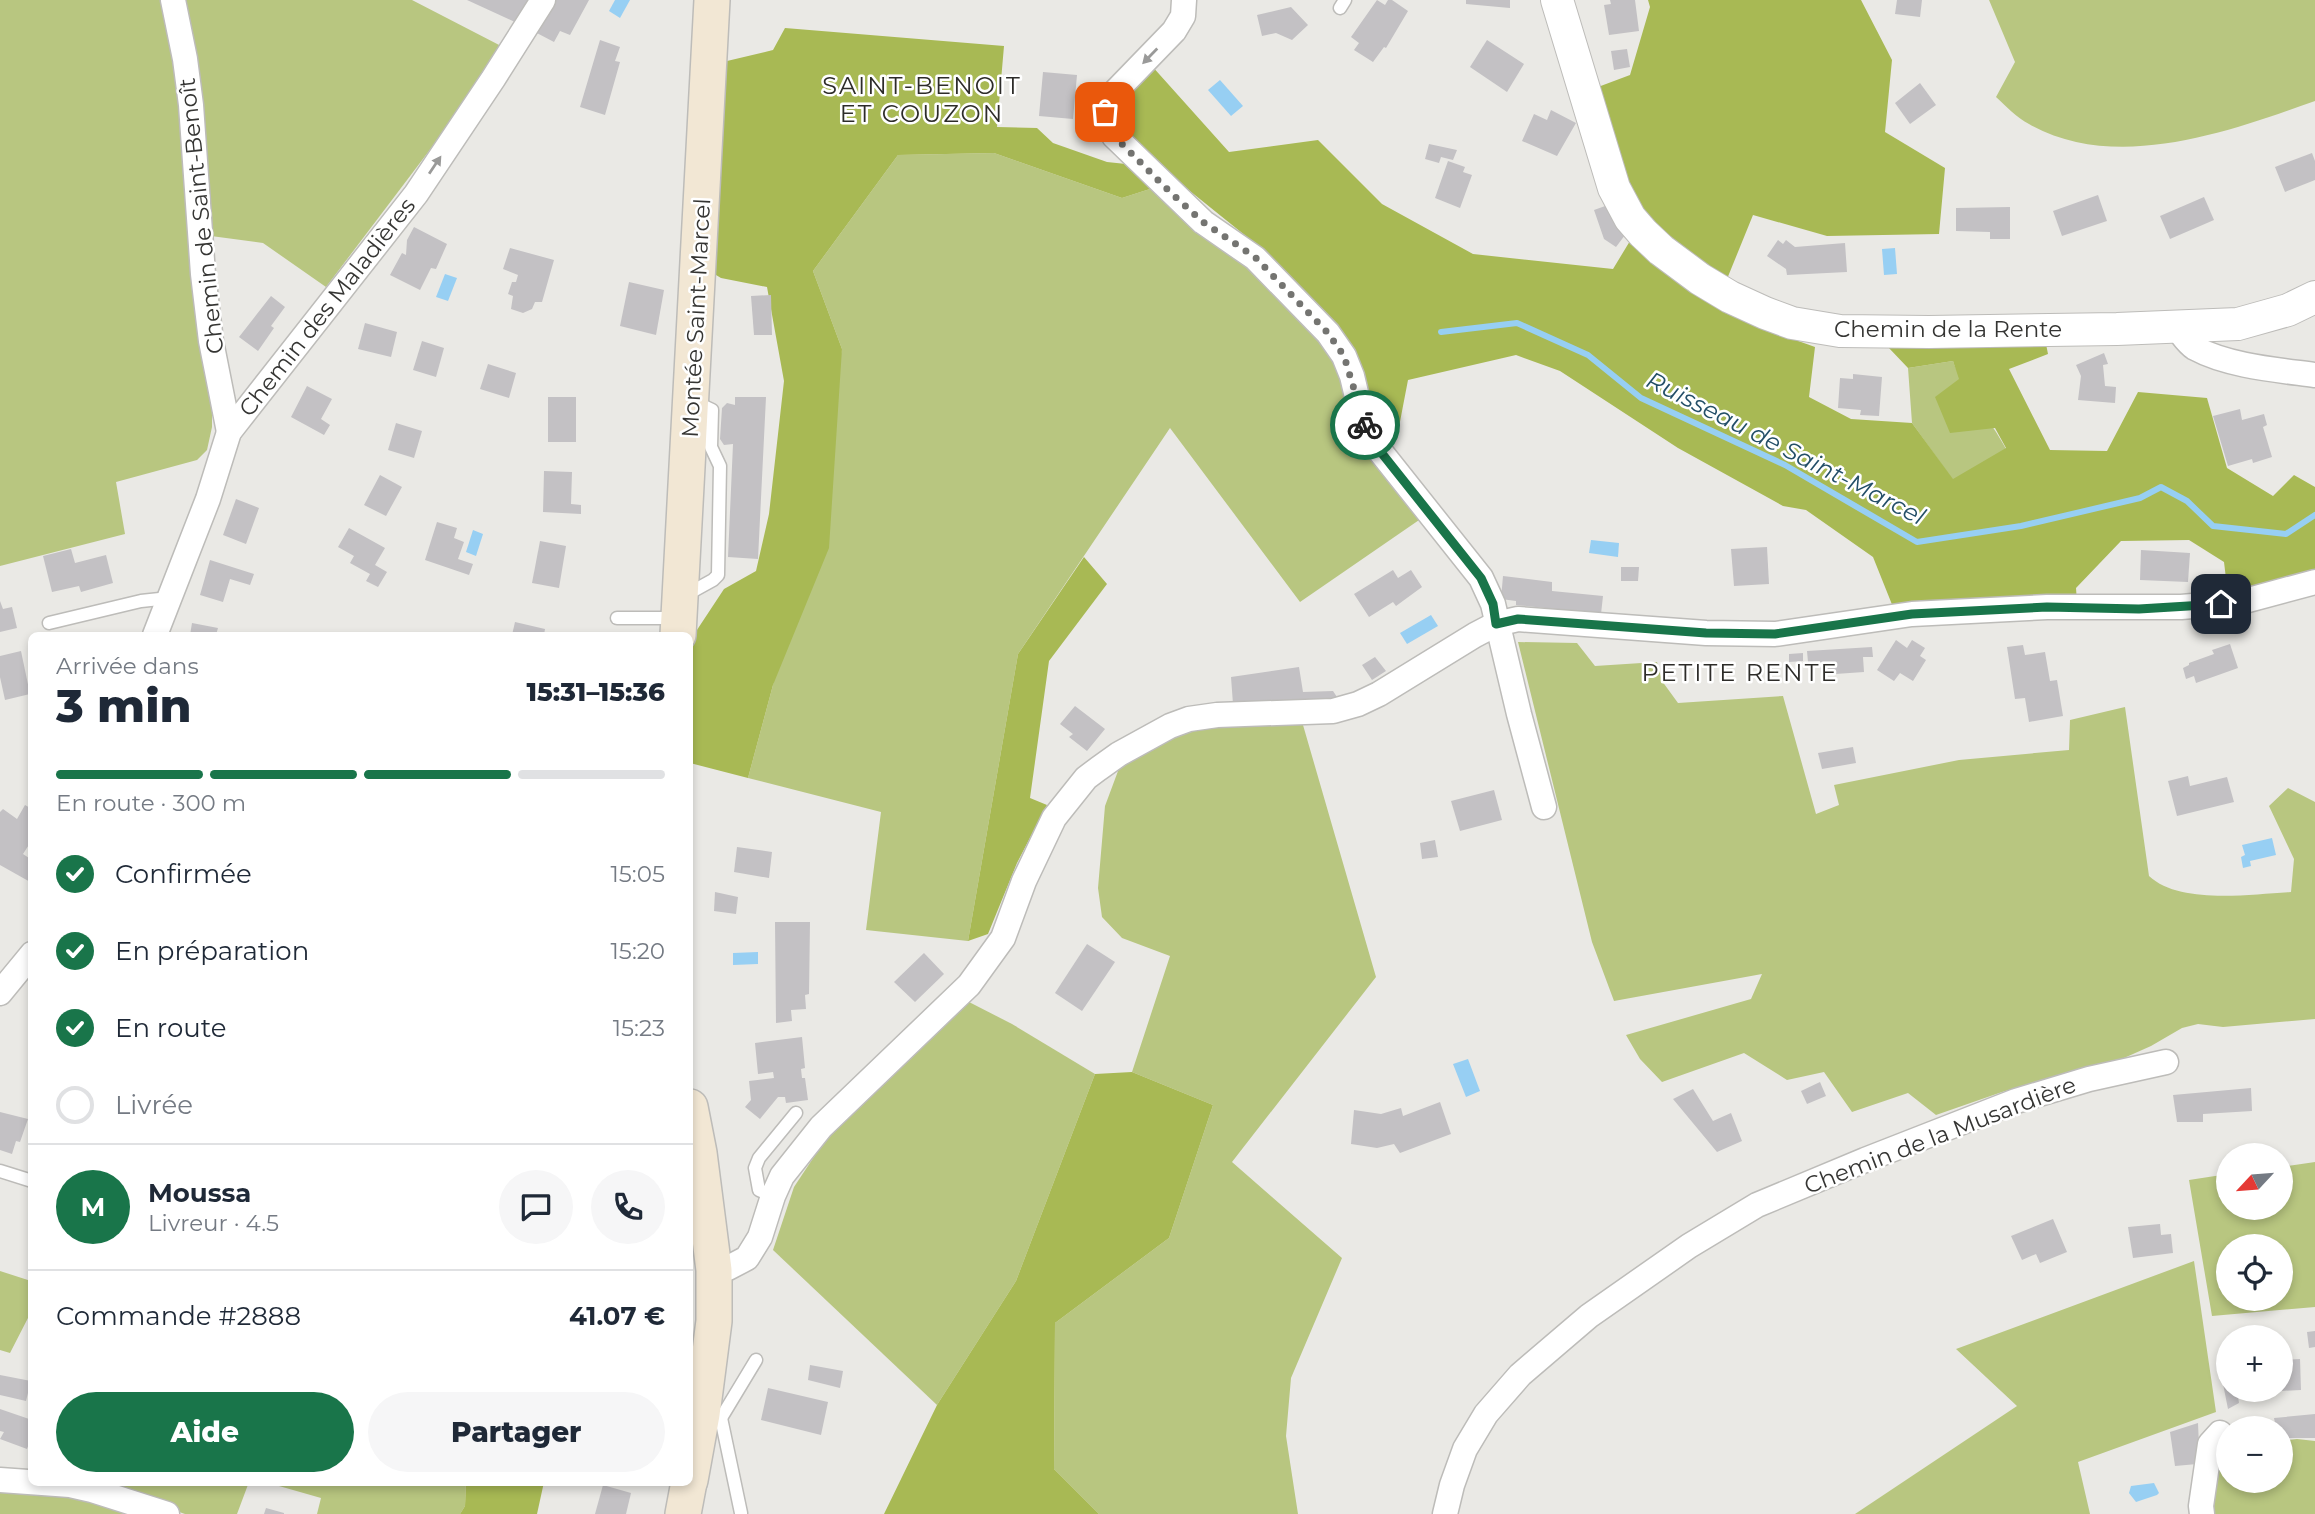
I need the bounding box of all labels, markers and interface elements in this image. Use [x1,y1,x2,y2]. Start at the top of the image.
one-way arrow [1142,48,1158,64]
district label: SAINT-BENOIT ET COUZON [822,71,1022,128]
street label: Chemin de Saint-Benoît [173,77,229,355]
pin [1075,82,1135,142]
icon: bag [1086,93,1124,131]
one-way arrow [428,156,442,174]
street label: Chemin des Maladières [233,192,421,422]
street label: Montée Saint-Marcel [676,198,716,438]
street label: Chemin de la Rente [1834,315,2062,343]
water label: Ruisseau de Saint-Marcel [1642,365,1931,531]
courier [1330,390,1400,460]
icon: bike [1346,406,1384,444]
pin [2191,574,2251,634]
icon: home [2202,585,2240,623]
text: Arrivée dans [56,652,199,680]
district label: PETITE RENTE [1642,658,1838,687]
text: 15:31–15:36 [527,676,665,708]
text: 3 min [56,677,192,734]
text: En route · 300 m [56,789,246,817]
icon: check [56,855,94,893]
text: Confirmée [115,858,252,890]
text: 15:05 [611,860,665,888]
icon: check [56,932,94,970]
text: En préparation [115,935,309,967]
text: 15:20 [611,937,665,965]
icon: check [56,1009,94,1047]
text: En route [115,1012,226,1044]
text: 15:23 [613,1014,665,1042]
street label: Chemin de la Musardière [1800,1070,2080,1200]
text: Livrée [115,1089,193,1121]
north arrow [2216,1143,2292,1220]
map controls [2216,1143,2293,1493]
button: chat [499,1170,573,1244]
button: phone [591,1170,665,1244]
text: Moussa [148,1177,251,1209]
text: M [81,1191,105,1223]
text: Livreur · 4.5 [148,1209,279,1237]
button: locate [2216,1234,2293,1311]
text: Commande #2888 [56,1300,301,1332]
text: 41.07 € [569,1300,665,1332]
button: + [2216,1325,2293,1402]
button: Aide [56,1392,354,1472]
button: Partager [368,1392,665,1472]
button: − [2216,1416,2293,1493]

